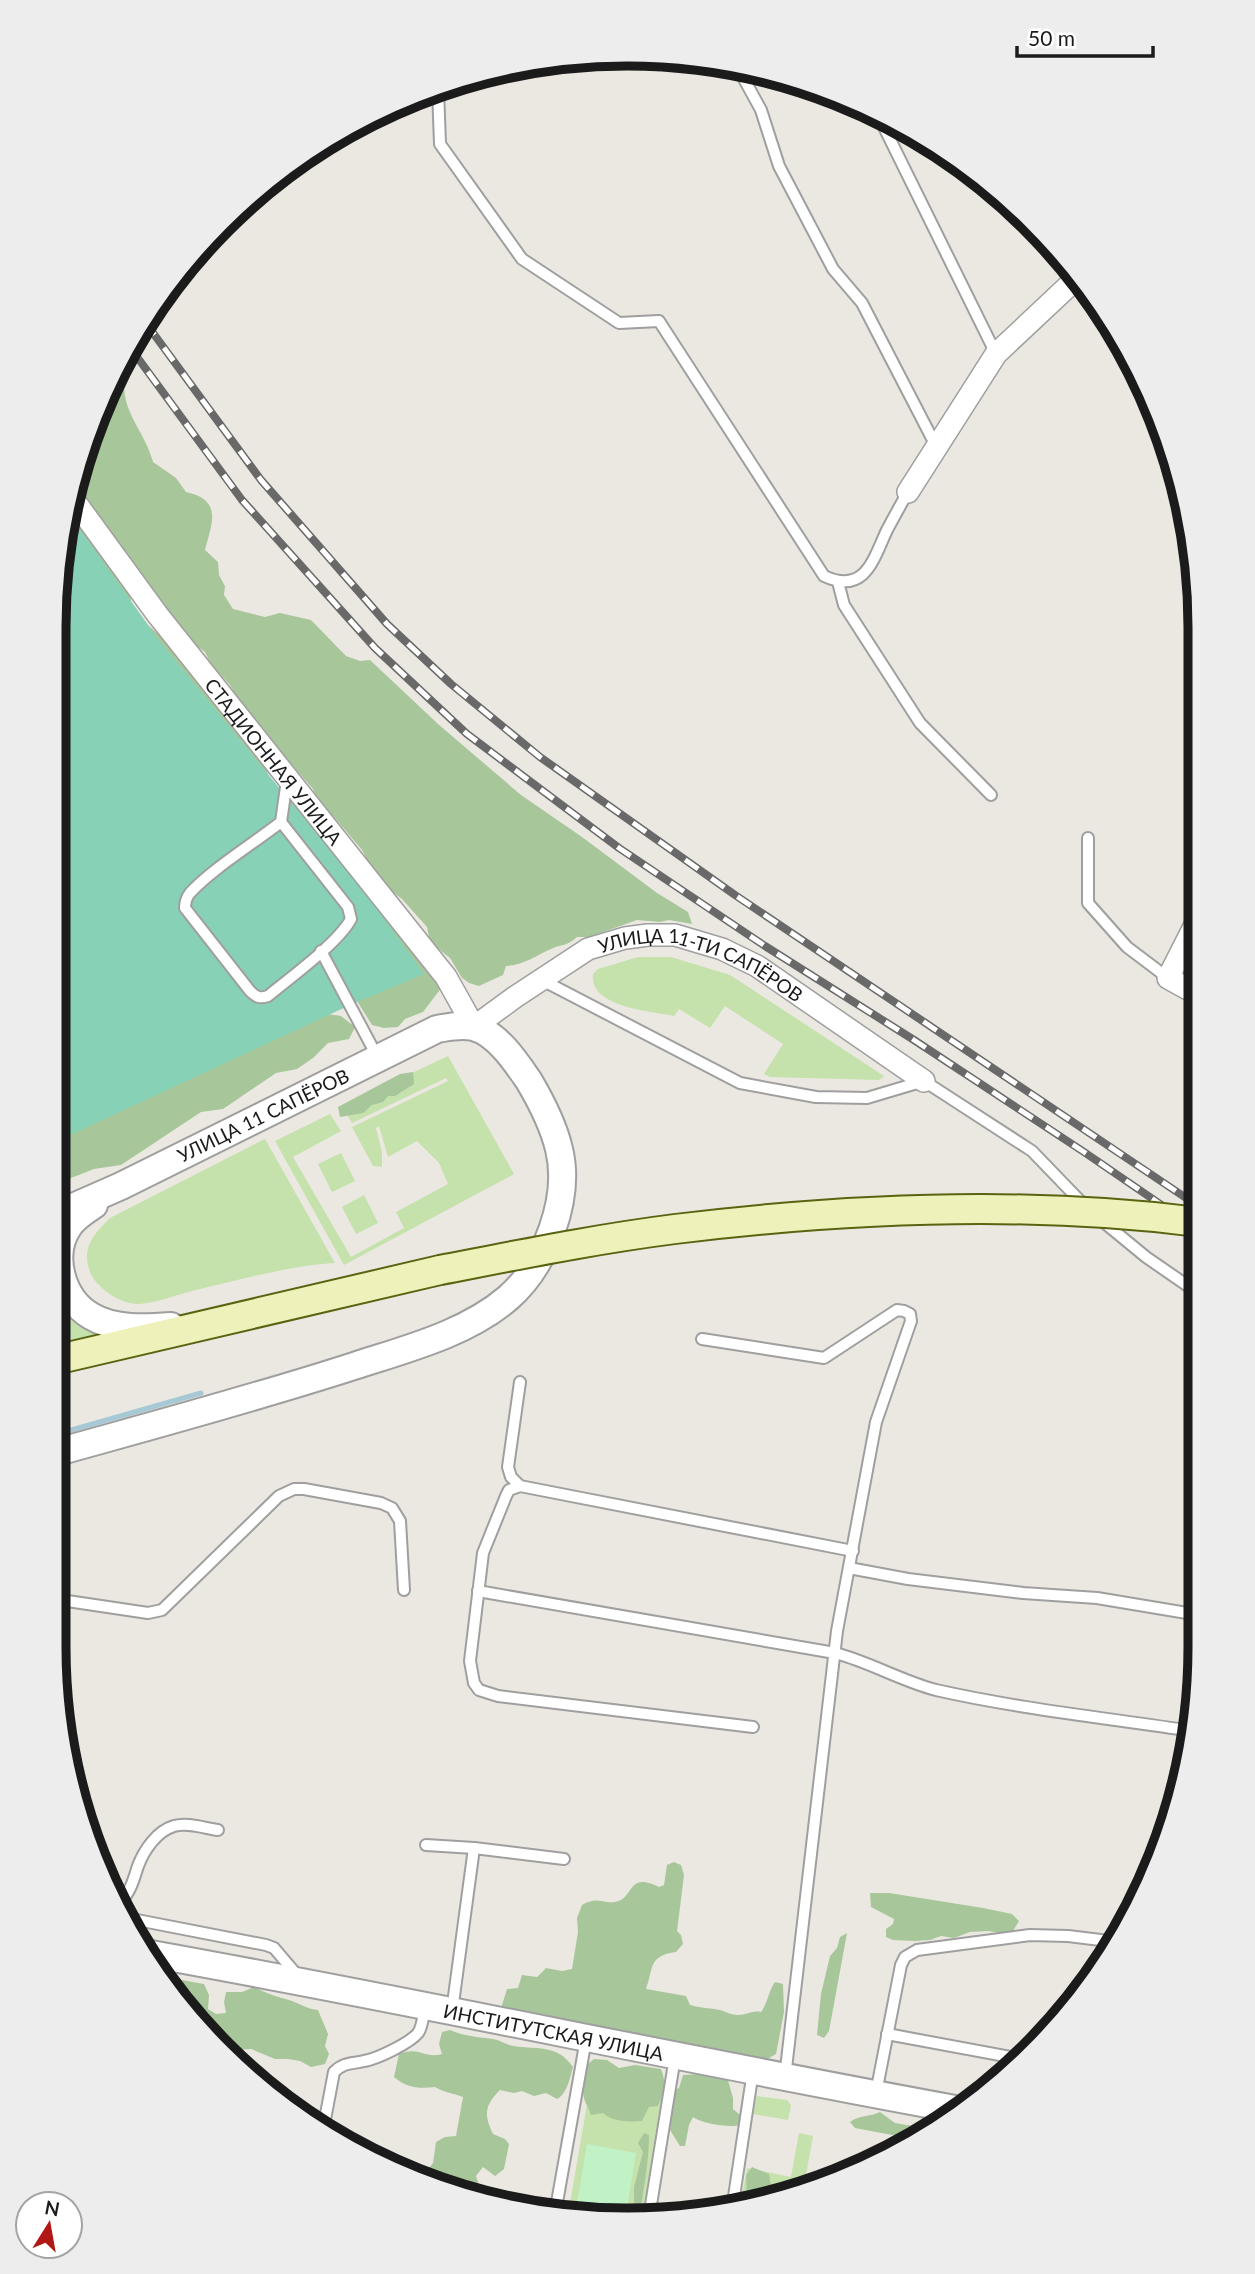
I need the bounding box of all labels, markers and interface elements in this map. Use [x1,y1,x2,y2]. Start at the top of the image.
scale bar [1017,14,1154,58]
text: 50 m [1028,25,1075,50]
street label: СТАДИОННАЯ УЛИЦА [201,673,348,849]
street label: УЛИЦА 11-ТИ САПЁРОВ [595,923,808,1006]
street label: УЛИЦА 11 САПЁРОВ [174,1063,352,1167]
street label: ИНСТИТУТСКАЯ УЛИЦА [442,1998,666,2064]
north arrow [14,2190,84,2260]
text: N [43,2195,62,2221]

